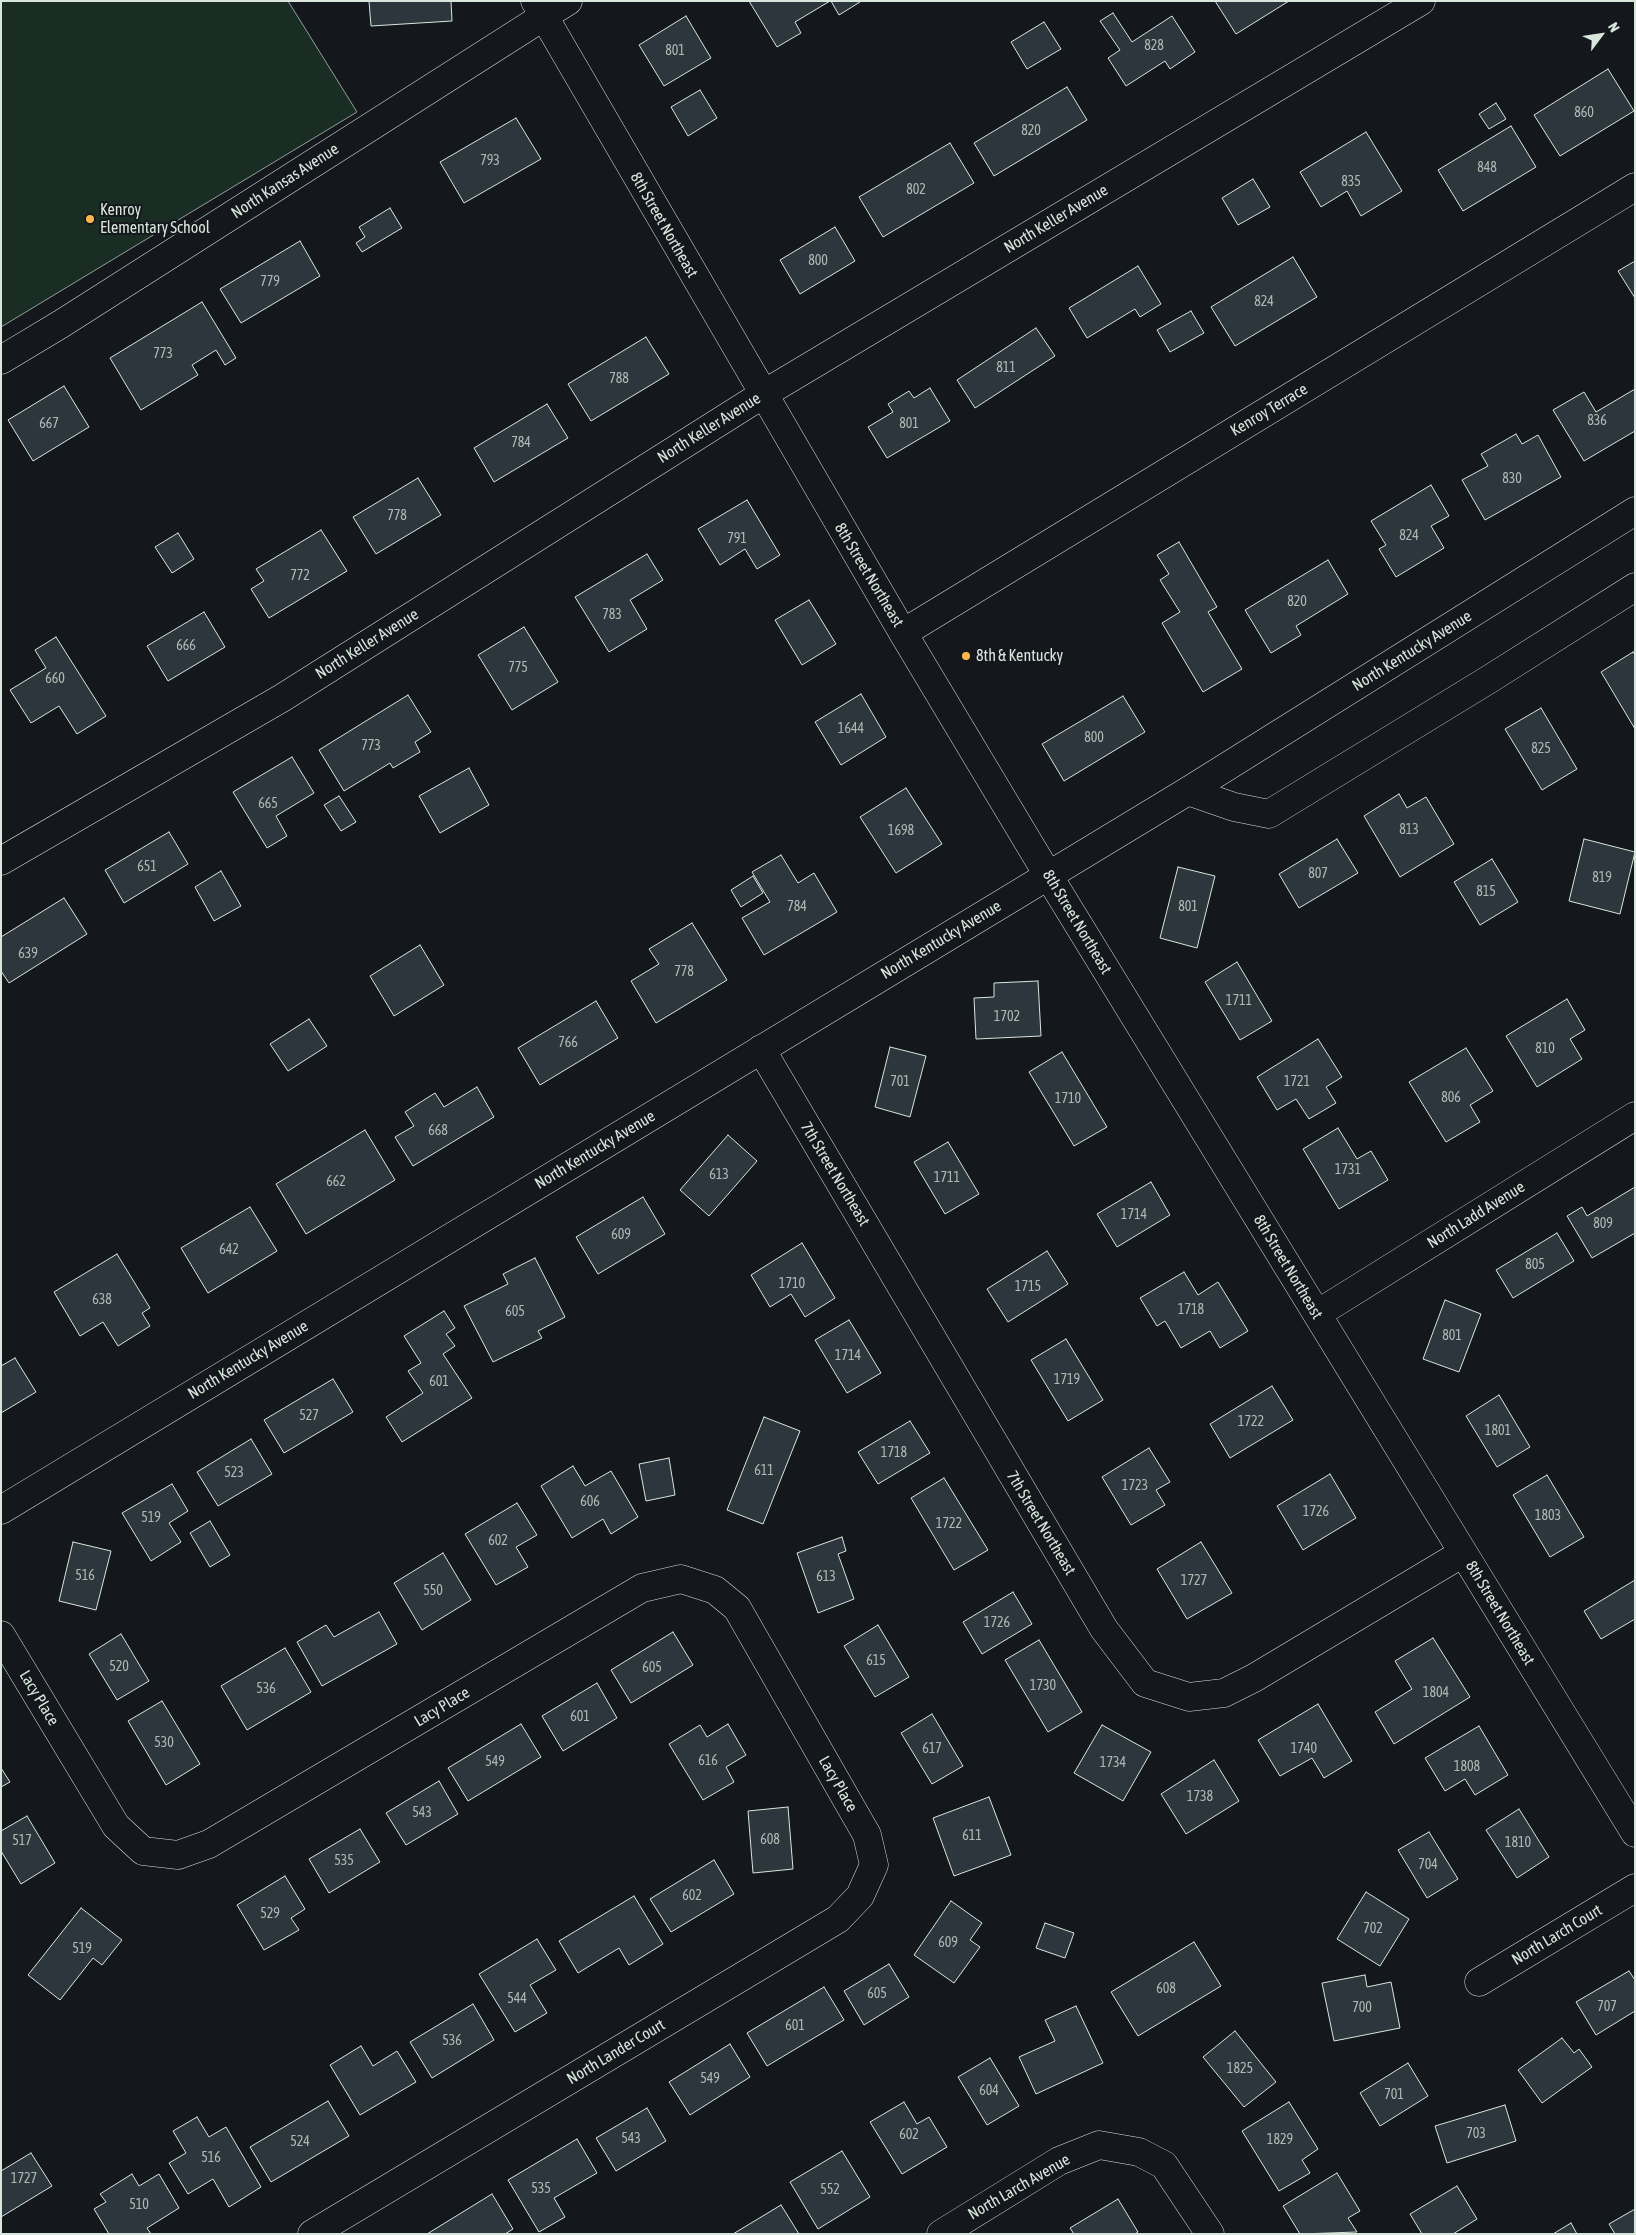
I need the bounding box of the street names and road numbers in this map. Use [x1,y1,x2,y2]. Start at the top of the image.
street label: North Kansas Avenue [228,139,342,223]
street label: 8th Street Northeast [626,169,702,281]
street label: North Keller Avenue [1001,180,1111,258]
street label: Kenroy Terrace [1227,380,1311,440]
street label: North Keller Avenue [654,389,764,467]
street label: 8th Street Northeast [830,519,908,631]
street label: North Keller Avenue [312,605,422,683]
street label: North Kentucky Avenue [1349,607,1475,695]
street label: 8th Street Northeast [1038,866,1116,978]
street label: North Kentucky Avenue [877,896,1005,984]
street label: North Kentucky Avenue [531,1106,659,1194]
street label: 7th Street Northeast [796,1118,874,1230]
street label: North Ladd Avenue [1424,1177,1528,1253]
street label: 8th Street Northeast [1249,1211,1327,1323]
street label: North Kentucky Avenue [184,1316,312,1404]
street label: 7th Street Northeast [1002,1467,1080,1579]
street label: 8th Street Northeast [1461,1557,1539,1669]
street label: Lacy Place [15,1667,63,1729]
street label: Lacy Place [411,1683,473,1731]
street label: Lacy Place [814,1753,862,1815]
street label: North Larch Court [1508,1901,1606,1969]
street label: North Lander Court [564,2015,668,2089]
street label: North Larch Avenue [965,2150,1073,2224]

